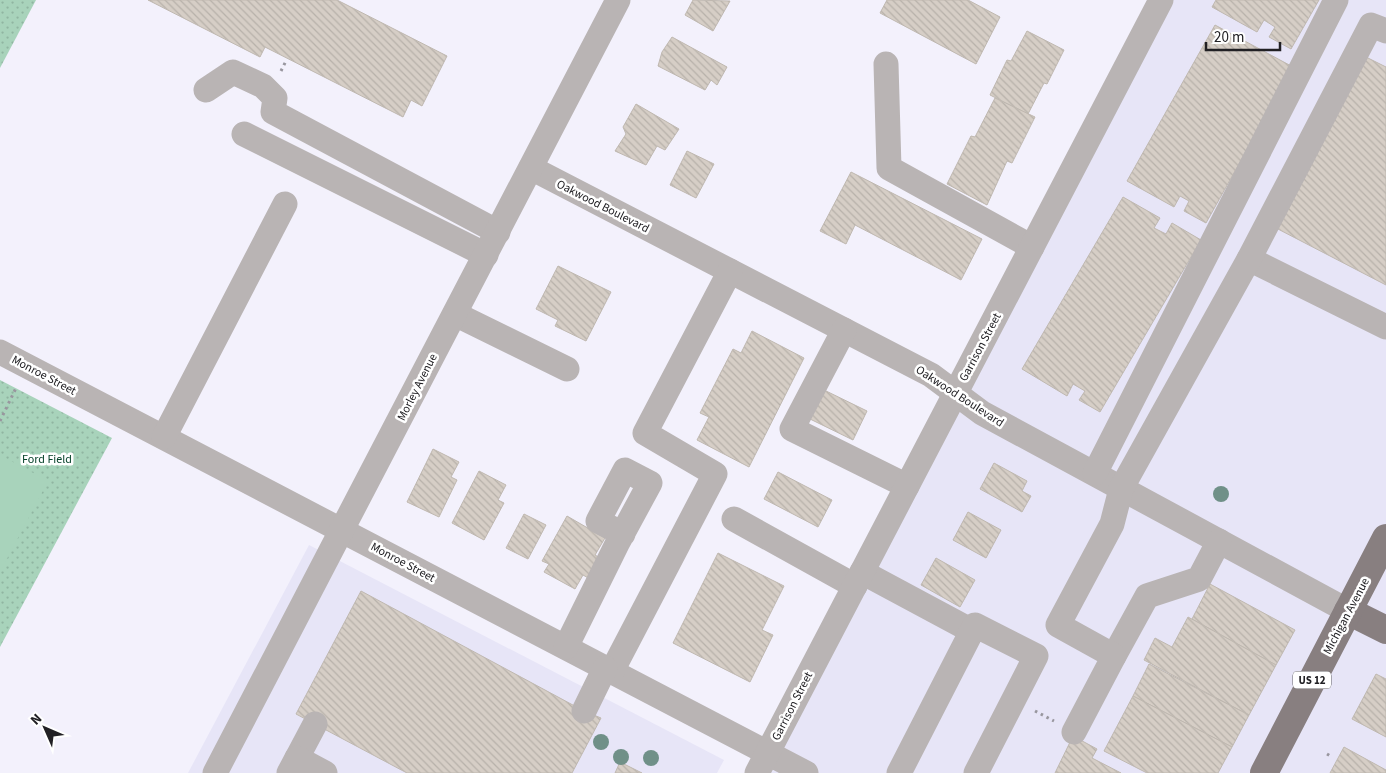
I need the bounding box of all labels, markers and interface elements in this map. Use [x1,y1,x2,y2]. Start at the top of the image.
scale bar [1206,20,1280,52]
text: 20 m [1214,27,1244,48]
street label: Oakwood Boulevard [554,176,652,237]
street label: Garrison Street [955,310,1006,384]
street label: Monroe Street [9,351,79,400]
street label: Morley Avenue [393,351,442,424]
street label: Oakwood Boulevard [912,362,1007,431]
park label: Ford Field [22,451,72,468]
street label: Monroe Street [368,538,438,587]
street label: Michigan Avenue [1319,575,1374,658]
street label: Garrison Street [768,669,817,744]
road number: US 12 [1293,672,1331,688]
north arrow [20,703,70,753]
text: N [26,709,47,730]

